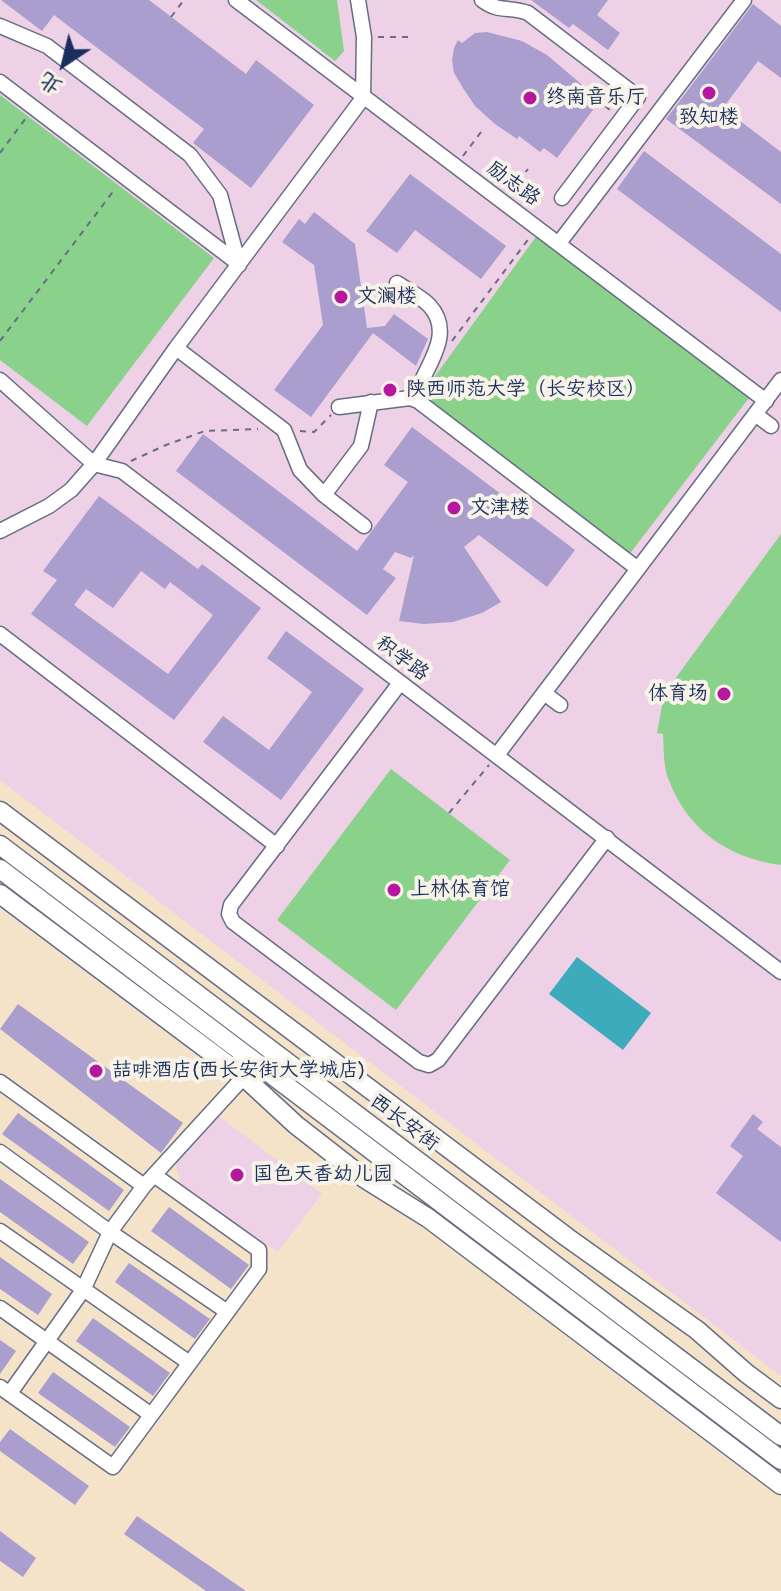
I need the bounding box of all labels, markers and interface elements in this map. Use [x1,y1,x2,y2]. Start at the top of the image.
north arrow [24,24,104,104]
text: 北 [33,66,67,101]
marker: 致知楼 [700,84,718,102]
place label: 终南音乐厅 [546,86,646,110]
marker: 终南音乐厅 [521,89,539,107]
place label: 致知楼 [679,106,739,130]
street label: 励志路 [482,157,544,211]
place label: 文澜楼 [357,285,417,309]
marker: 文澜楼 [332,288,350,306]
place label: 陕西师范大学（长安校区） [406,378,646,402]
marker: 陕西师范大学（长安校区） [381,381,399,399]
place label: 文津楼 [470,496,530,520]
marker: 文津楼 [445,499,463,517]
street label: 积学路 [371,631,433,687]
place label: 体育场 [648,682,708,706]
marker: 体育场 [715,685,733,703]
place label: 上林体育馆 [410,878,510,902]
marker: 上林体育馆 [385,881,403,899]
place label: 喆啡酒店(西长安街大学城店) [112,1059,365,1083]
marker: 喆啡酒店(西长安街大学城店) [87,1062,105,1080]
street label: 西长安街 [365,1089,443,1157]
place label: 国色天香幼儿园 [253,1163,393,1187]
marker: 国色天香幼儿园 [228,1166,246,1184]

